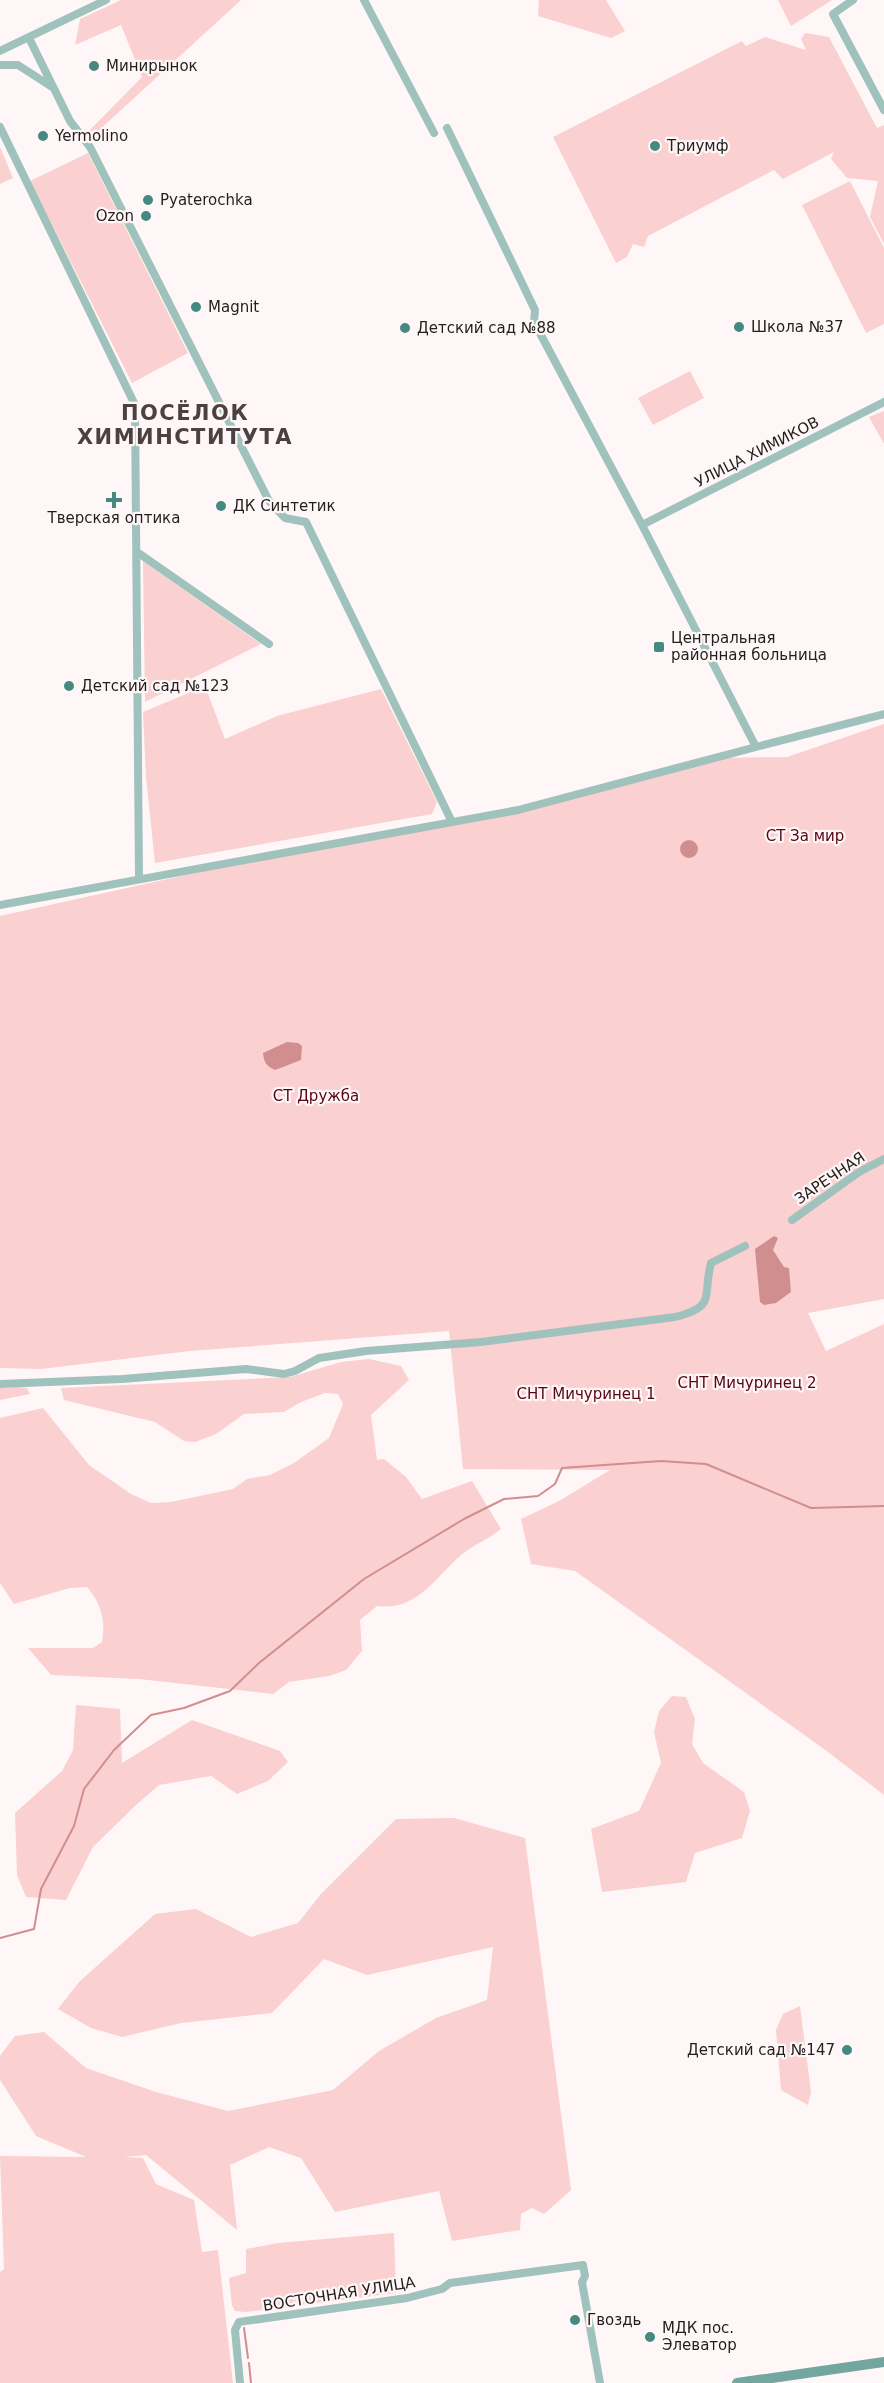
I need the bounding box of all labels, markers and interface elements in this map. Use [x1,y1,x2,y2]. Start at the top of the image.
place label: Минирынок [106,57,198,75]
marker: Минирынок [87,59,101,73]
place label: Yermolino [54,127,128,145]
marker: Yermolino [36,129,50,143]
place label: Триумф [666,137,728,155]
marker: Триумф [648,139,662,153]
place label: Pyaterochka [160,191,253,209]
marker: Pyaterochka [141,193,155,207]
place label: Ozon [96,207,134,225]
marker: Ozon [139,209,153,223]
place label: Magnit [208,298,259,316]
marker: Magnit [189,300,203,314]
place label: Школа №37 [751,318,844,336]
place label: Детский сад №88 [417,319,556,337]
marker: Школа №37 [732,320,746,334]
marker: Детский сад №88 [398,321,412,335]
district label: ПОСЁЛОК ХИМИНСТИТУТА [77,400,293,449]
street label: УЛИЦА ХИМИКОВ [692,413,822,491]
marker: Тверская оптика [107,493,121,507]
place label: ДК Синтетик [233,497,336,515]
marker: ДК Синтетик [214,499,228,513]
place label: Тверская оптика [47,509,180,527]
place label: Центральная районная больница [671,629,827,664]
marker: Центральная районная больница [652,640,666,654]
place label: Детский сад №123 [81,677,229,695]
marker: Детский сад №123 [62,679,76,693]
park label: СТ За мир [766,827,844,845]
park label: СТ Дружба [273,1087,359,1105]
street label: ЗАРЕЧНАЯ [792,1148,868,1208]
park label: СНТ Мичуринец 2 [678,1374,816,1392]
park label: СНТ Мичуринец 1 [517,1385,655,1403]
place label: Детский сад №147 [687,2041,835,2059]
marker: Детский сад №147 [840,2043,854,2057]
street label: ВОСТОЧНАЯ УЛИЦА [261,2273,417,2315]
place label: Гвоздь [587,2311,641,2329]
marker: Гвоздь [568,2313,582,2327]
place label: МДК пос. Элеватор [662,2319,737,2354]
marker: МДК пос. Элеватор [643,2330,657,2344]

